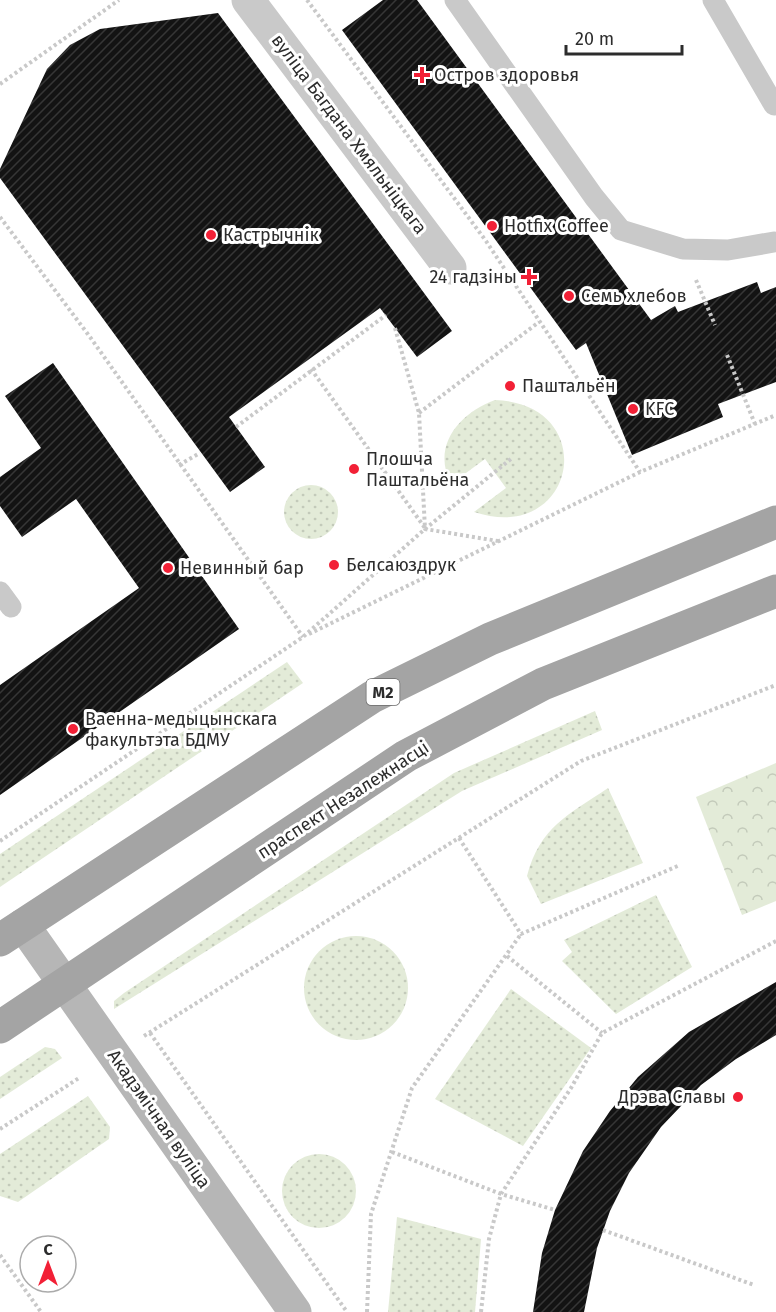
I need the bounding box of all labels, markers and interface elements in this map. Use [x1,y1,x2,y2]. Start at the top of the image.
scale bar [566,18,682,56]
text: 20 m [575,28,614,50]
street label: вуліца Багдана Хмяльніцкага [267,30,431,238]
place label: Остров здоровья [434,64,579,86]
marker: Остров здоровья [415,68,429,82]
place label: Hotfix Coffee [504,215,609,237]
marker: Hotfix Coffee [485,219,499,233]
place label: Кастрычнік [223,224,320,246]
marker: Кастрычнік [204,228,218,242]
place label: 24 гадзіны [429,266,517,288]
marker: 24 гадзіны [522,270,536,284]
place label: Семь хлебов [581,285,687,307]
marker: Семь хлебов [562,289,576,303]
place label: Паштальён [522,375,616,397]
marker: Паштальён [503,379,517,393]
place label: KFC [645,398,674,420]
marker: KFC [626,402,640,416]
place label: Плошча Паштальёна [366,448,469,491]
marker: Плошча Паштальёна [347,462,361,476]
place label: Белсаюздрук [346,554,457,576]
place label: Невинный бар [180,557,304,579]
marker: Белсаюздрук [327,558,341,572]
marker: Невинный бар [161,561,175,575]
road number: М2 [366,679,400,705]
place label: Ваенна-медыцынскага факультэта БДМУ [85,708,277,751]
marker: Ваенна-медыцынскага факультэта БДМУ [66,722,80,736]
street label: праспект Незалежнасці [253,736,433,864]
street label: Акадэмічная вуліца [103,1045,215,1193]
place label: Дрэва Славы [617,1086,726,1108]
marker: Дрэва Славы [731,1090,745,1104]
north arrow [18,1234,78,1294]
text: С [43,1240,53,1259]

